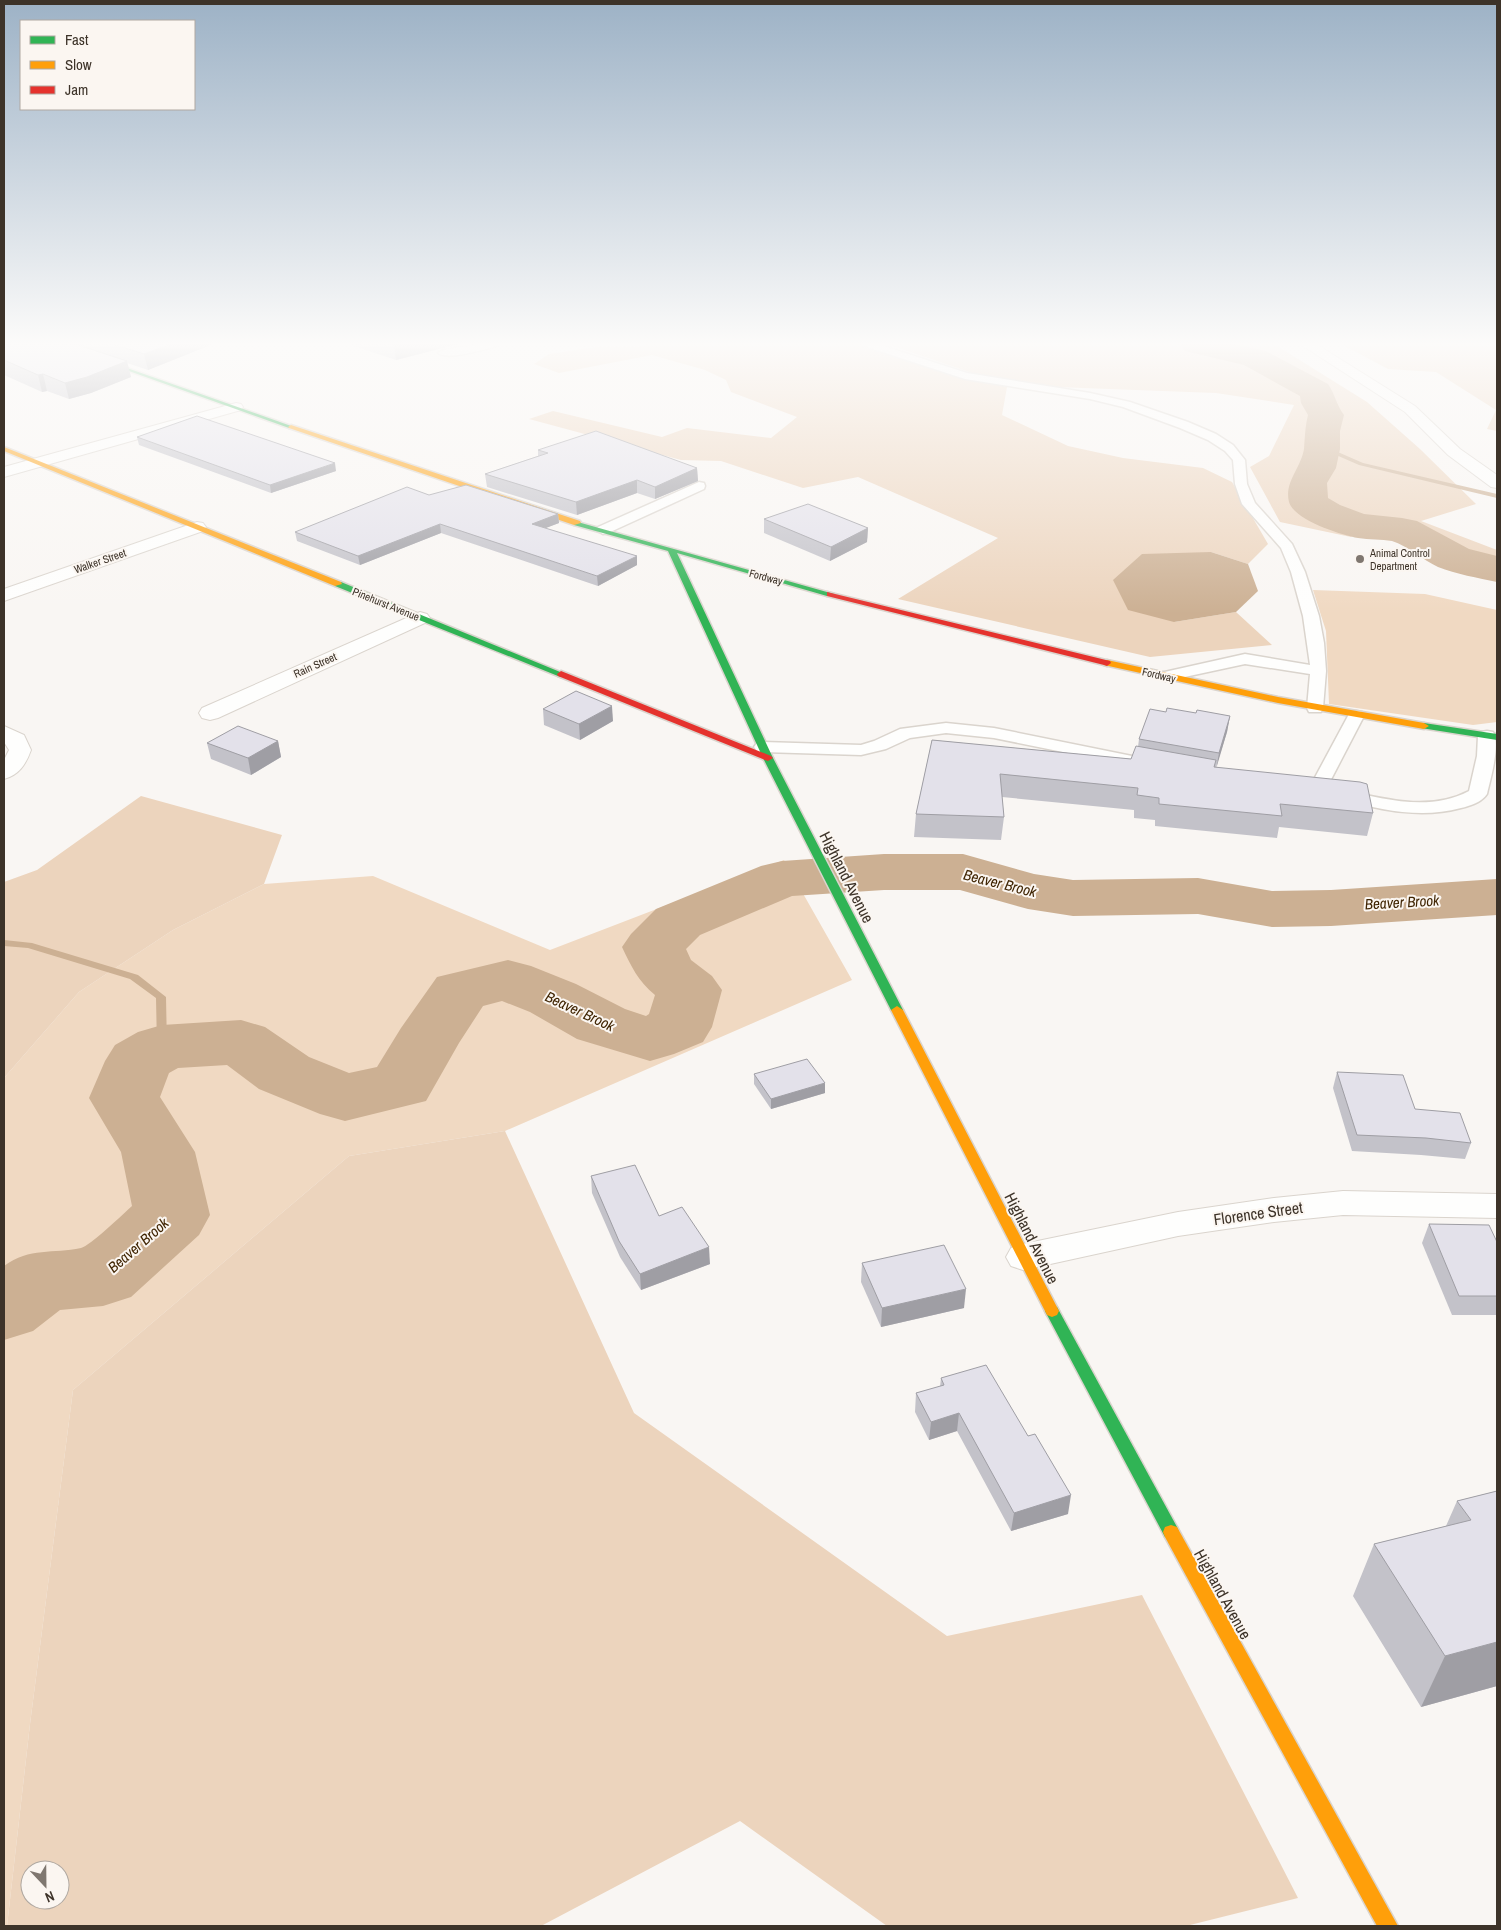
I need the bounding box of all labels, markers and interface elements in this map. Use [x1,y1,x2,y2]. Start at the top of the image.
legend [20,20,195,110]
text: Fast [65,29,89,50]
text: Slow [65,54,92,75]
text: Jam [65,79,88,100]
street label: Walker Street [72,545,128,576]
place label: Animal Control Department [1369,546,1430,573]
marker: Animal Control Department [1354,553,1366,565]
street label: Fordway [748,566,785,588]
street label: Pinehurst Avenue [350,584,422,624]
street label: Rain Street [291,649,339,681]
street label: Fordway [1141,664,1178,686]
street label: Highland Avenue [815,828,879,926]
water label: Beaver Brook [961,864,1040,902]
water label: Beaver Brook [1364,890,1441,914]
water label: Beaver Brook [542,986,619,1037]
street label: Highland Avenue [1000,1189,1064,1287]
street label: Florence Street [1212,1196,1304,1230]
water label: Beaver Brook [103,1212,174,1277]
street label: Highland Avenue [1189,1545,1257,1643]
north arrow [20,1860,70,1910]
text: N [43,1887,57,1907]

